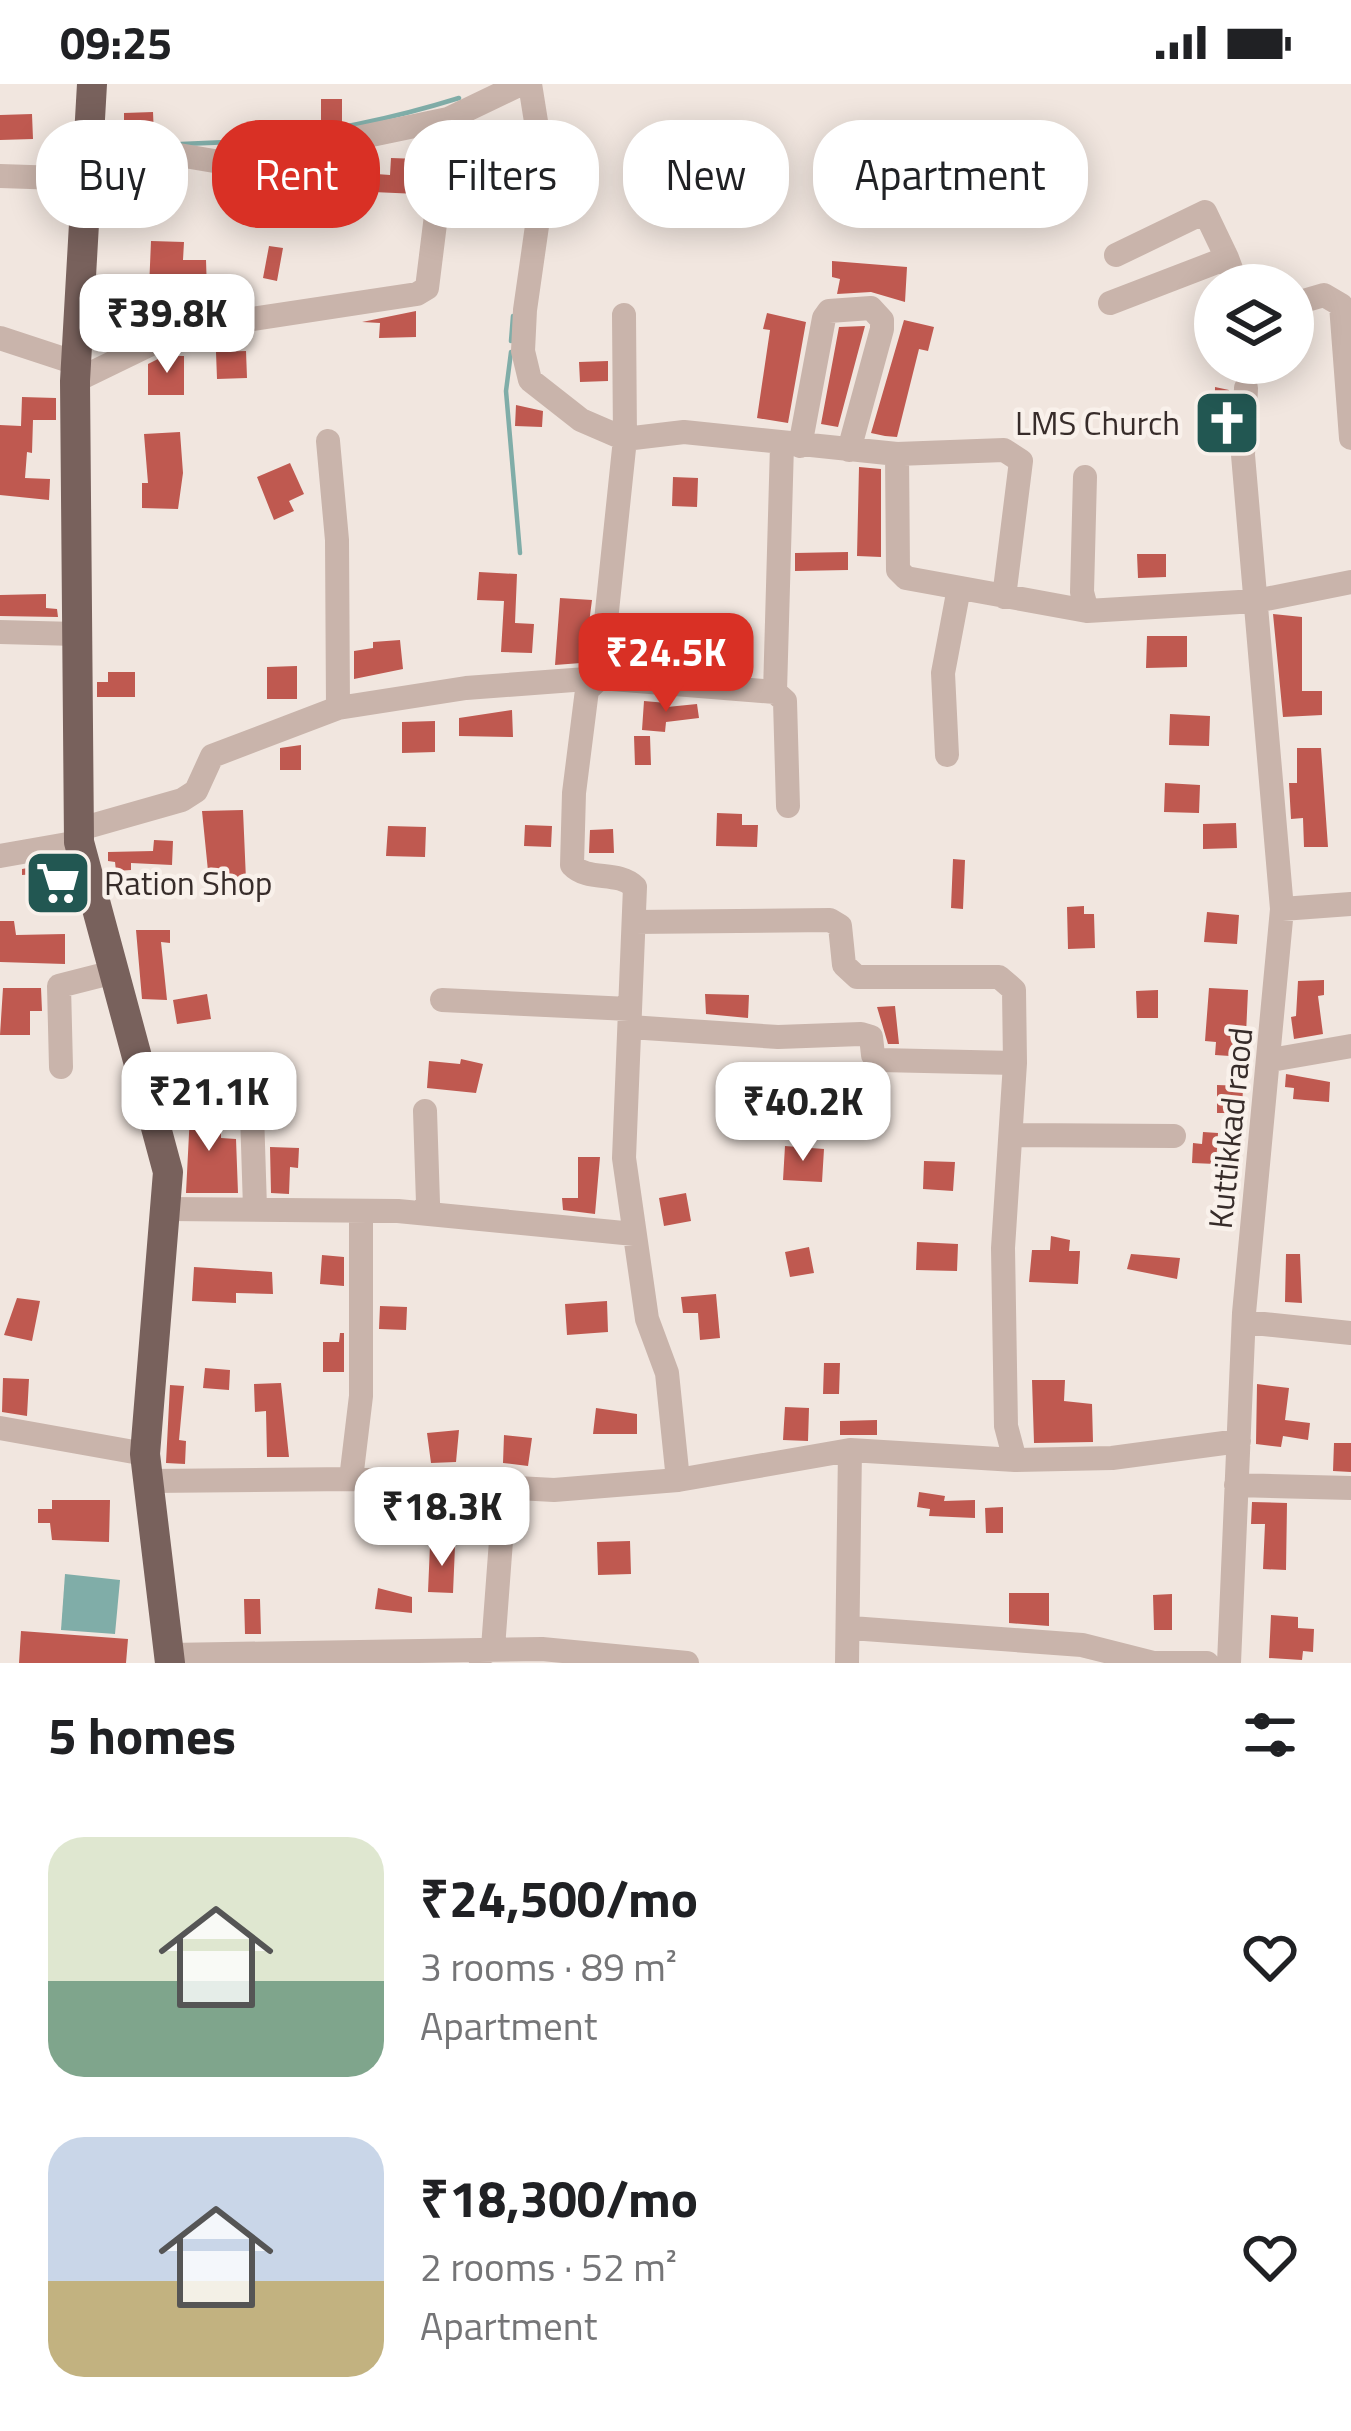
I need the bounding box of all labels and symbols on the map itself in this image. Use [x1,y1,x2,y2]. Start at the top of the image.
pin: ₹39.8K [69,274,265,376]
church icon: LMS Church [1192,388,1262,458]
place label: LMS Church [1015,398,1180,448]
pin: ₹24.5K [568,613,764,715]
supermarket icon: Ration Shop [23,848,93,918]
place label: Ration Shop [104,858,273,908]
street label: Kuttikkad raod [1195,1025,1265,1231]
pin: ₹21.1K [111,1052,307,1154]
pin: ₹40.2K [705,1062,901,1164]
pin: ₹18.3K [344,1467,540,1569]

